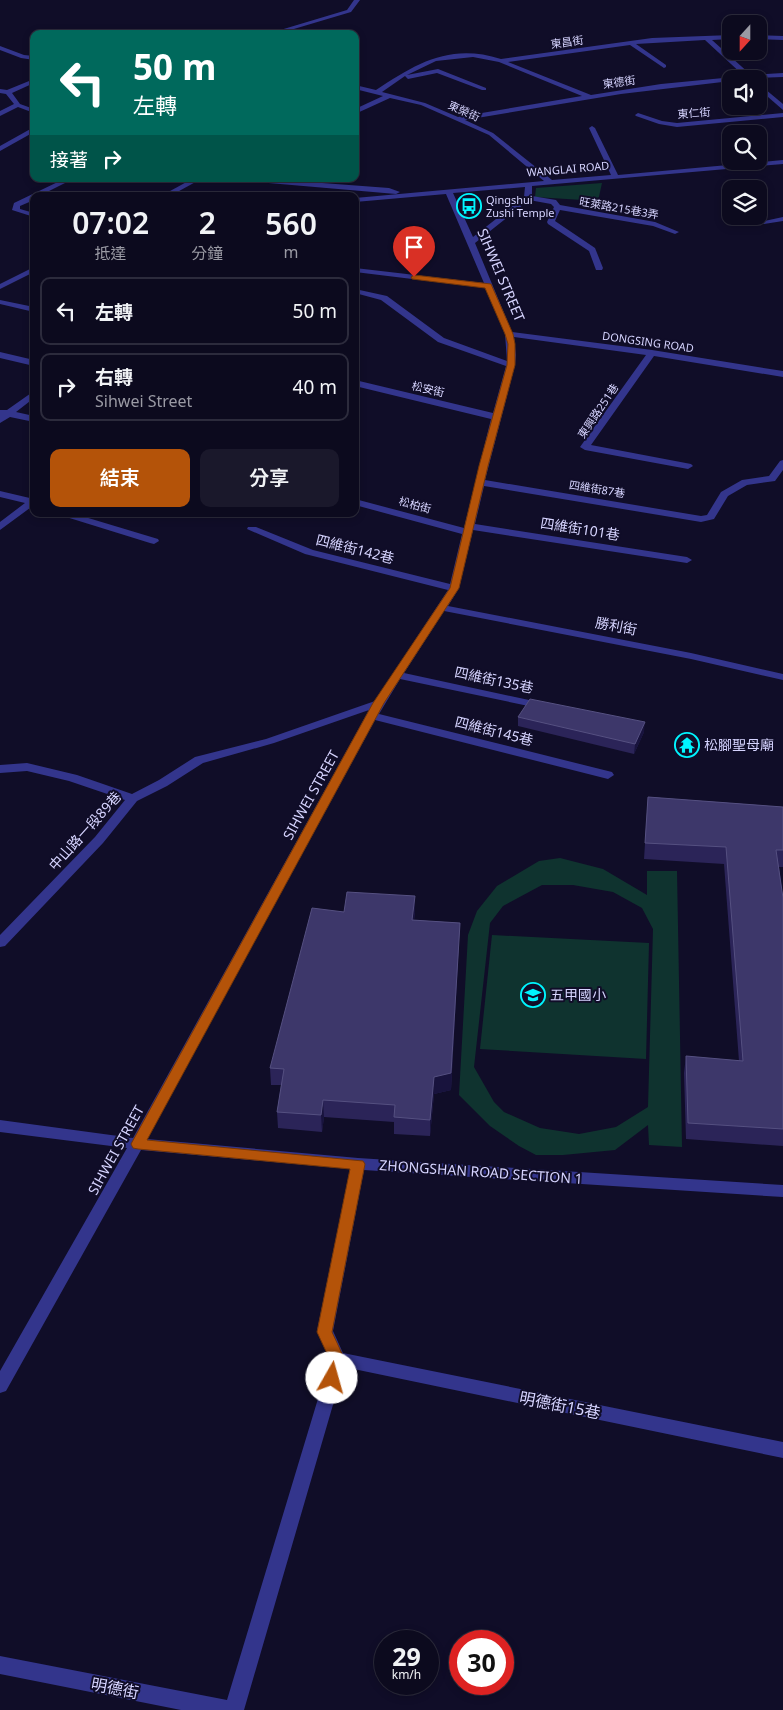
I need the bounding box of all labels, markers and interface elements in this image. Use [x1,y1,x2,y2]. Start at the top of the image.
north arrow [722,15,768,60]
map controls [722,15,767,225]
street label: 東昌街 [550,32,584,51]
text: 50 m [133,43,216,90]
icon: left [50,50,115,115]
button: sound [722,70,767,115]
street label: 東德街 [602,72,636,91]
text: 左轉 [133,90,177,120]
street label: 東榮街 [446,97,482,124]
street label: 東仁街 [677,104,711,121]
button: search [722,125,767,170]
icon: right [98,145,126,173]
text: 接著 [50,147,88,173]
street label: WANGLAI ROAD [526,157,610,180]
button: layers [722,180,767,225]
place label: Qingshui Zushi Temple [486,192,555,220]
bus stop icon: Qingshui Zushi Temple [456,193,482,219]
street label: 旺萊路215巷3弄 [578,193,660,222]
text: 07:02 [72,202,149,243]
text: 2 [199,202,216,243]
text: 560 [265,203,317,244]
street label: SIHWEI STREET [473,225,530,325]
pin [393,226,435,277]
icon: arrive [400,233,428,261]
text: m [284,241,299,263]
text: 抵達 [95,242,127,264]
text: 分鐘 [191,242,223,264]
icon: left [52,297,80,325]
text: 50 m [293,298,337,324]
text: 左轉 [95,299,133,325]
street label: DONGSING ROAD [601,328,695,355]
text: 右轉 [95,364,133,390]
icon: right [52,373,80,401]
text: 40 m [293,374,337,400]
street label: 松安街 [410,377,446,400]
street label: 東興路251巷 [574,380,621,441]
text: Sihwei Street [95,390,192,412]
button: 結束 [50,449,190,507]
button: 分享 [200,449,339,507]
street label: 四維街87巷 [568,477,626,500]
street label: 松柏街 [397,493,433,516]
street label: 四維街101巷 [539,513,621,544]
street label: 四維街142巷 [314,530,396,567]
street label: 勝利街 [594,612,639,639]
street label: 四維街135巷 [453,662,535,697]
street label: 四維街145巷 [453,712,535,749]
temple icon: 松腳聖母廟 [674,732,700,758]
place label: 松腳聖母廟 [704,735,774,754]
street label: SIHWEI STREET [278,746,343,843]
street label: 中山路一段89巷 [44,787,125,874]
school or university icon: 五甲國小 [520,982,546,1008]
place label: 五甲國小 [550,985,606,1004]
street label: SIHWEI STREET [83,1101,148,1198]
street label: ZHONGSHAN ROAD SECTION 1 [379,1155,583,1188]
position arrow [305,1351,357,1403]
street label: 明德街15巷 [518,1386,602,1424]
speed limit sign: 30 [449,1630,514,1695]
text: 29 [392,1639,421,1673]
text: km/h [392,1666,421,1683]
street label: 明德街 [89,1673,141,1703]

